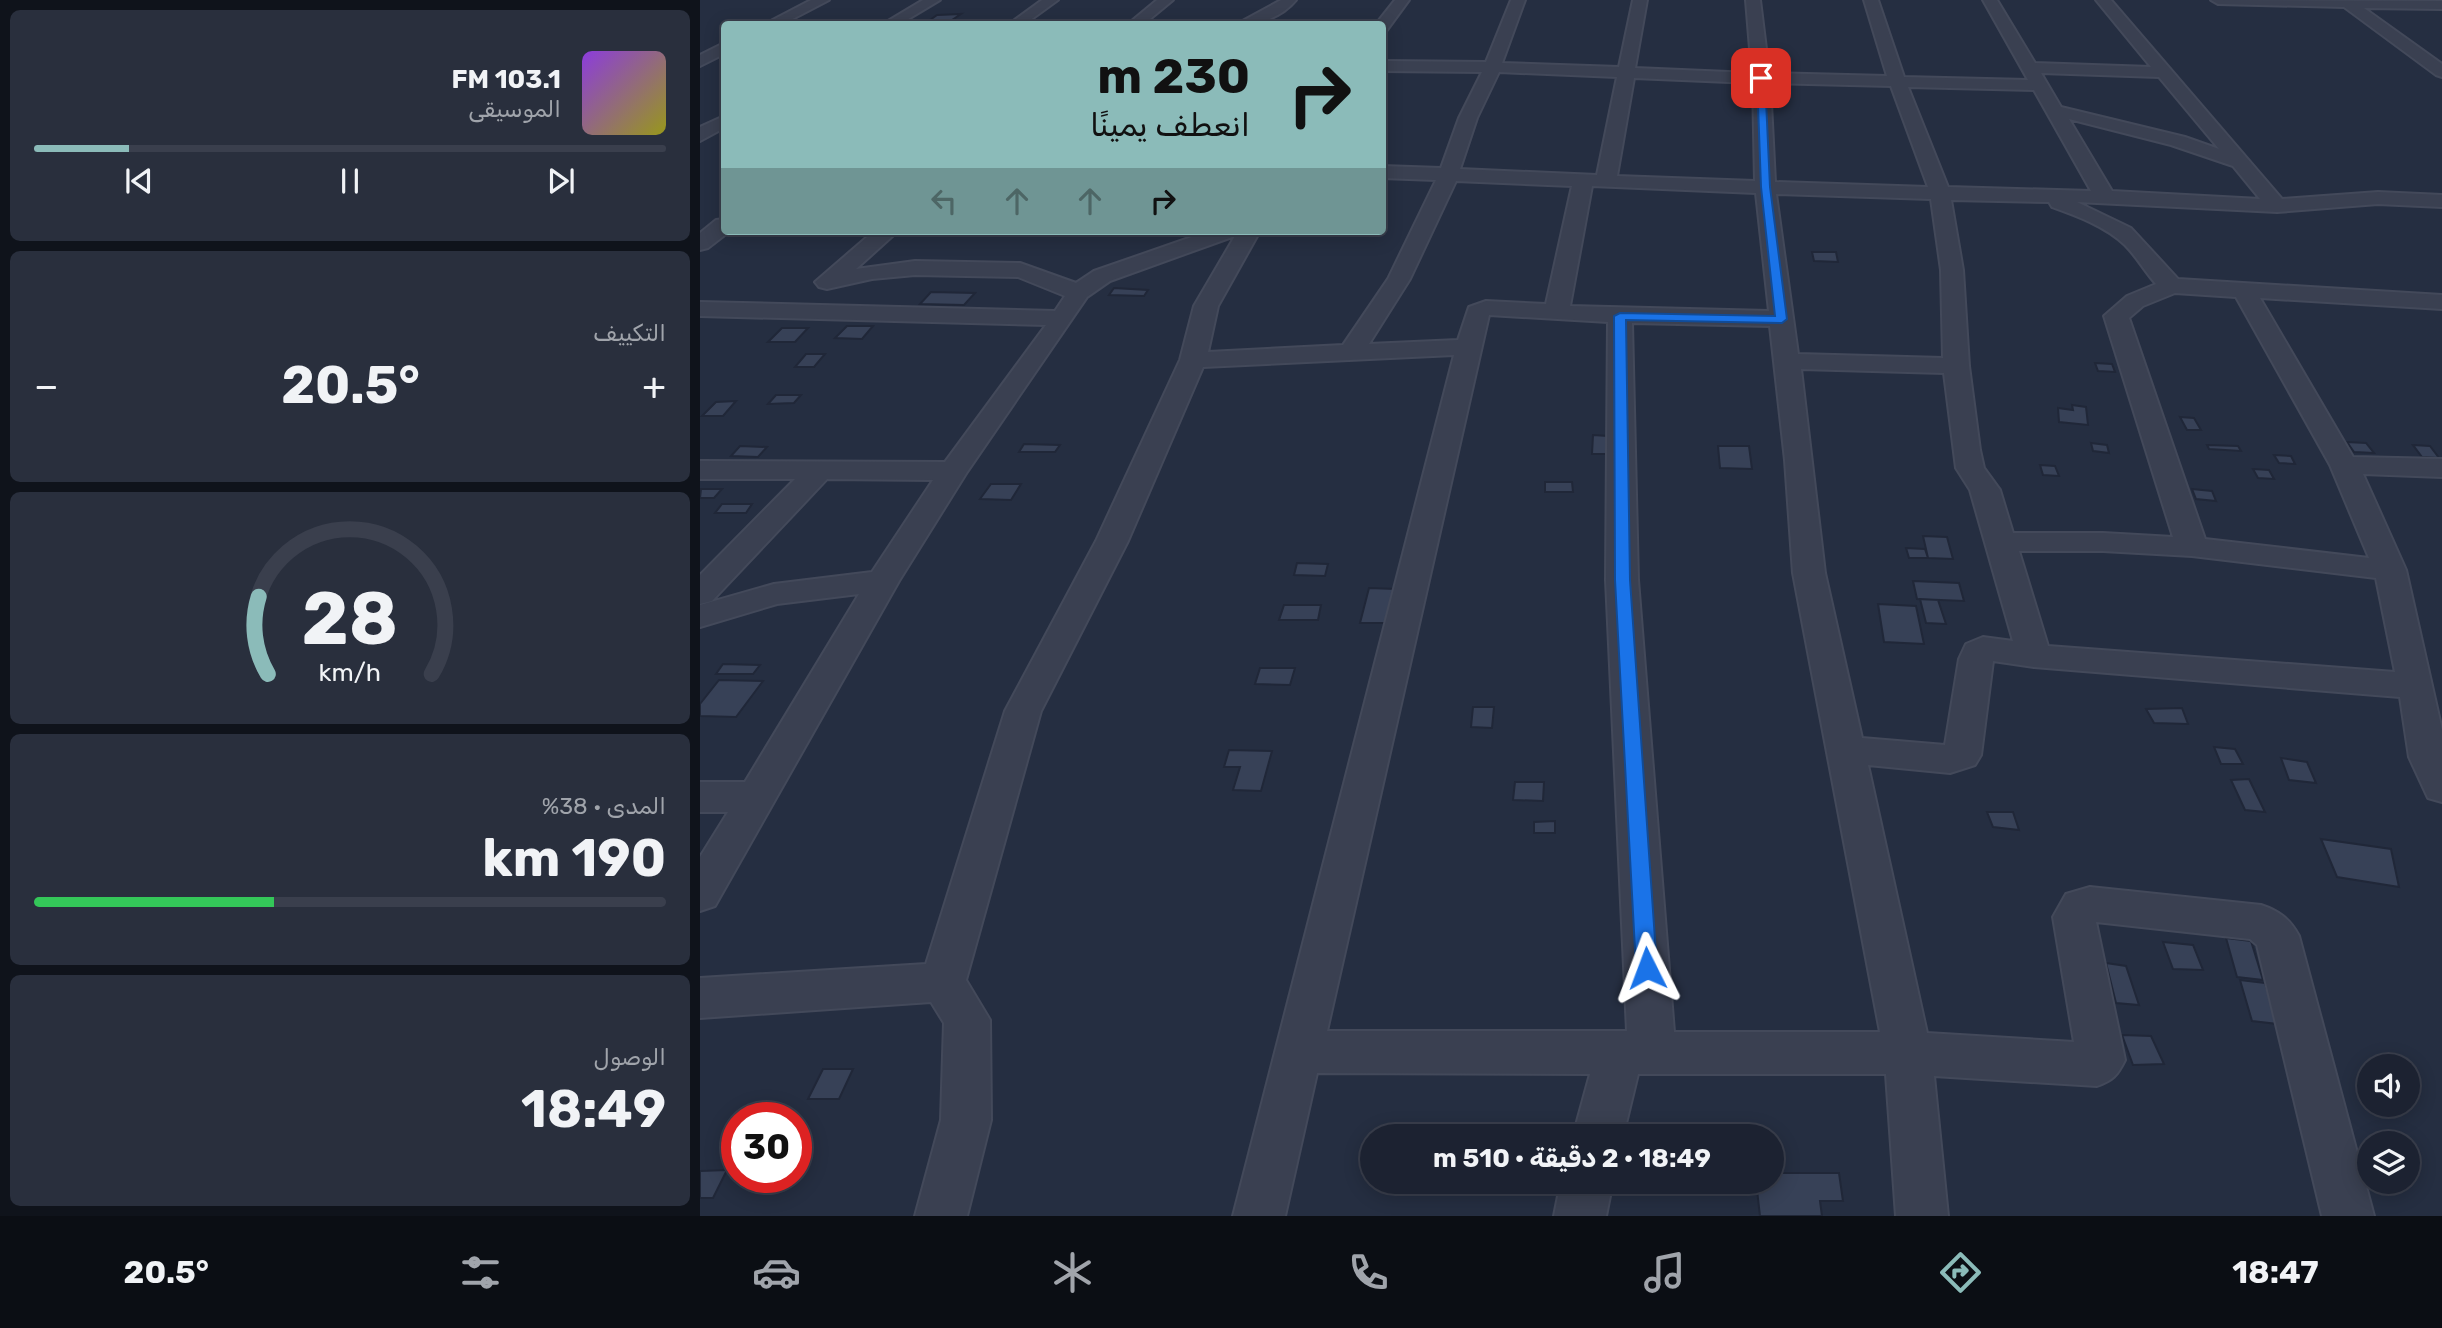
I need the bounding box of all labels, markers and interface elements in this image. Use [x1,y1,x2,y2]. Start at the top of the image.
text: 230 m [1097,47,1250,105]
pin [1731,48,1791,108]
icon: right [1274,49,1365,140]
icon: arrive [1742,59,1780,97]
text: 103.1 FM [451,64,561,95]
text: الموسيقى [468,95,561,123]
text: انعطف يمينًا [1090,106,1250,144]
icon: previous [120,162,158,200]
icon: pause [331,162,369,200]
icon: next [542,162,580,200]
icon: left [925,182,963,220]
icon: ahead [998,182,1036,220]
icon: ahead [1071,182,1109,220]
icon: right [1144,182,1182,220]
text: التكييف [593,319,666,347]
text: 20.5° [281,354,420,416]
text: − [34,363,59,409]
text: + [642,363,666,409]
text: 28 [302,576,398,662]
text: km/h [319,658,381,687]
text: المدى · 38% [542,792,666,820]
text: 190 km [482,827,666,889]
position arrow [1610,931,1684,1005]
text: الوصول [594,1043,666,1071]
map controls [2357,1054,2420,1194]
button: sound [2357,1054,2420,1117]
text: 18:49 [521,1078,666,1140]
speed limit sign: 30 [721,1102,812,1193]
button: layers [2357,1131,2420,1194]
text: 18:49 · 2 دقيقة · 510 m [1433,1143,1711,1174]
icon: filters [456,1248,505,1297]
icon: car [752,1248,801,1297]
icon: climate [1048,1248,1097,1297]
icon: phone [1344,1248,1393,1297]
icon: music [1640,1248,1689,1297]
icon: directions [1936,1248,1985,1297]
text: 20.5° [124,1253,209,1291]
text: 18:47 [2232,1253,2318,1291]

